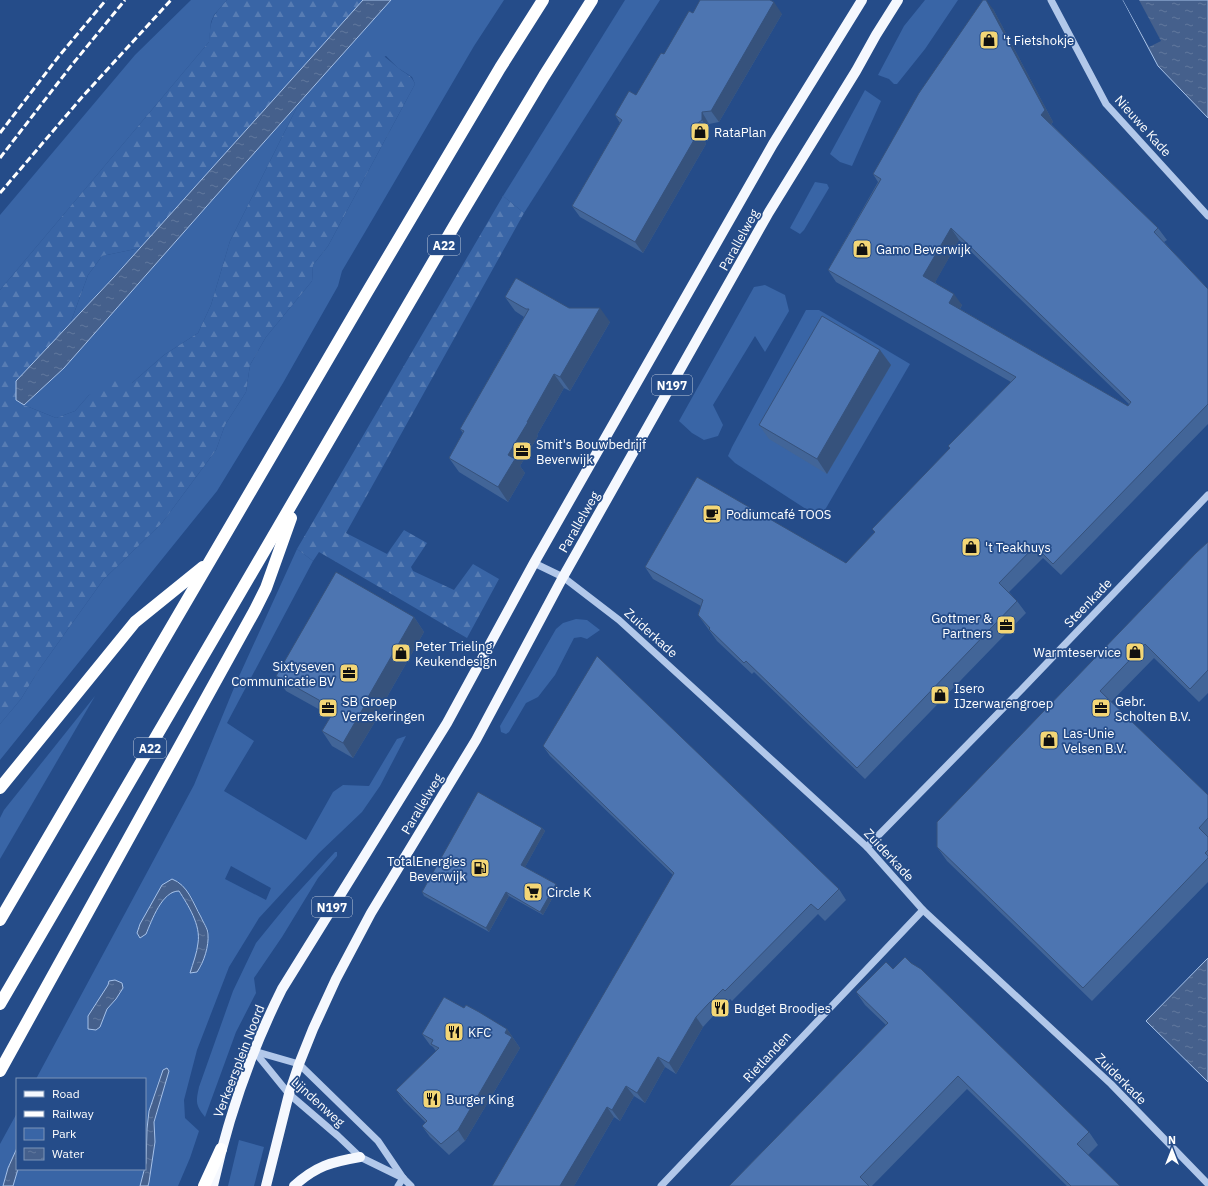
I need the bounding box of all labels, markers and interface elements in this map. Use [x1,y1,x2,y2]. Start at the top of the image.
shop icon: 't Fietshokje [978,29,1000,51]
place label: 't Fietshokje [1003,32,1074,49]
street label: Nieuwe Kade [1111,92,1175,160]
shop icon: RataPlan [689,121,711,143]
place label: RataPlan [714,124,766,141]
street label: Parallelweg [715,206,763,274]
road number: A22 [428,235,460,255]
shop icon: Gamo Beverwijk [851,238,873,260]
place label: Gamo Beverwijk [876,241,971,258]
road number: N197 [652,375,692,395]
place label: Smit's Bouwbedrijf Beverwijk [536,436,646,468]
office icon: Smit's Bouwbedrijf Beverwijk [511,440,533,462]
street label: Parallelweg [555,488,603,556]
cafe icon: Podiumcafé TOOS [701,503,723,525]
place label: Podiumcafé TOOS [726,506,831,523]
shop icon: 't Teakhuys [960,536,982,558]
place label: 't Teakhuys [985,539,1051,556]
street label: Steenkade [1060,575,1116,631]
street label: Zuiderkade [621,605,681,661]
place label: Gottmer & Partners [931,610,992,642]
office icon: Gottmer & Partners [995,614,1017,636]
place label: Peter Trieling Keukendesign [415,638,497,670]
shop icon: Warmteservice [1124,641,1146,663]
shop icon: Peter Trieling Keukendesign [390,642,412,664]
place label: Warmteservice [1033,644,1121,661]
place label: Sixtyseven Communicatie BV [231,658,335,690]
office icon: Sixtyseven Communicatie BV [338,662,360,684]
place label: Isero IJzerwarengroep [954,680,1053,712]
shop icon: Isero IJzerwarengroep [929,684,951,706]
place label: SB Groep Verzekeringen [342,693,425,725]
place label: Gebr. Scholten B.V. [1115,693,1191,725]
office icon: SB Groep Verzekeringen [317,697,339,719]
office icon: Gebr. Scholten B.V. [1090,697,1112,719]
place label: Las-Unie Velsen B.V. [1063,725,1127,757]
shop icon: Las-Unie Velsen B.V. [1038,729,1060,751]
road number: A22 [134,738,166,758]
street label: Parallelweg [397,770,447,837]
street label: Zuiderkade [860,825,918,885]
place label: TotalEnergies Beverwijk [387,853,466,885]
fuel station icon: TotalEnergies Beverwijk [469,857,491,879]
supermarket icon: Circle K [522,881,544,903]
place label: Circle K [547,884,592,901]
road number: N197 [312,897,352,917]
restaurant icon: Budget Broodjes [709,997,731,1019]
place label: Budget Broodjes [734,1000,831,1017]
street label: Verkeersplein Noord [210,1002,268,1120]
restaurant icon: KFC [443,1021,465,1043]
place label: KFC [468,1024,491,1041]
street label: Rietlanden [739,1028,795,1086]
street label: Zuiderkade [1092,1050,1150,1108]
street label: Lijndenweg [288,1073,348,1131]
legend [16,1078,146,1170]
text: Road [52,1086,80,1101]
restaurant icon: Burger King [421,1088,443,1110]
place label: Burger King [446,1091,514,1108]
text: Railway [52,1106,94,1121]
text: Park [52,1126,77,1141]
north arrow [1152,1130,1192,1170]
text: N [1168,1133,1176,1147]
text: Water [52,1146,85,1161]

